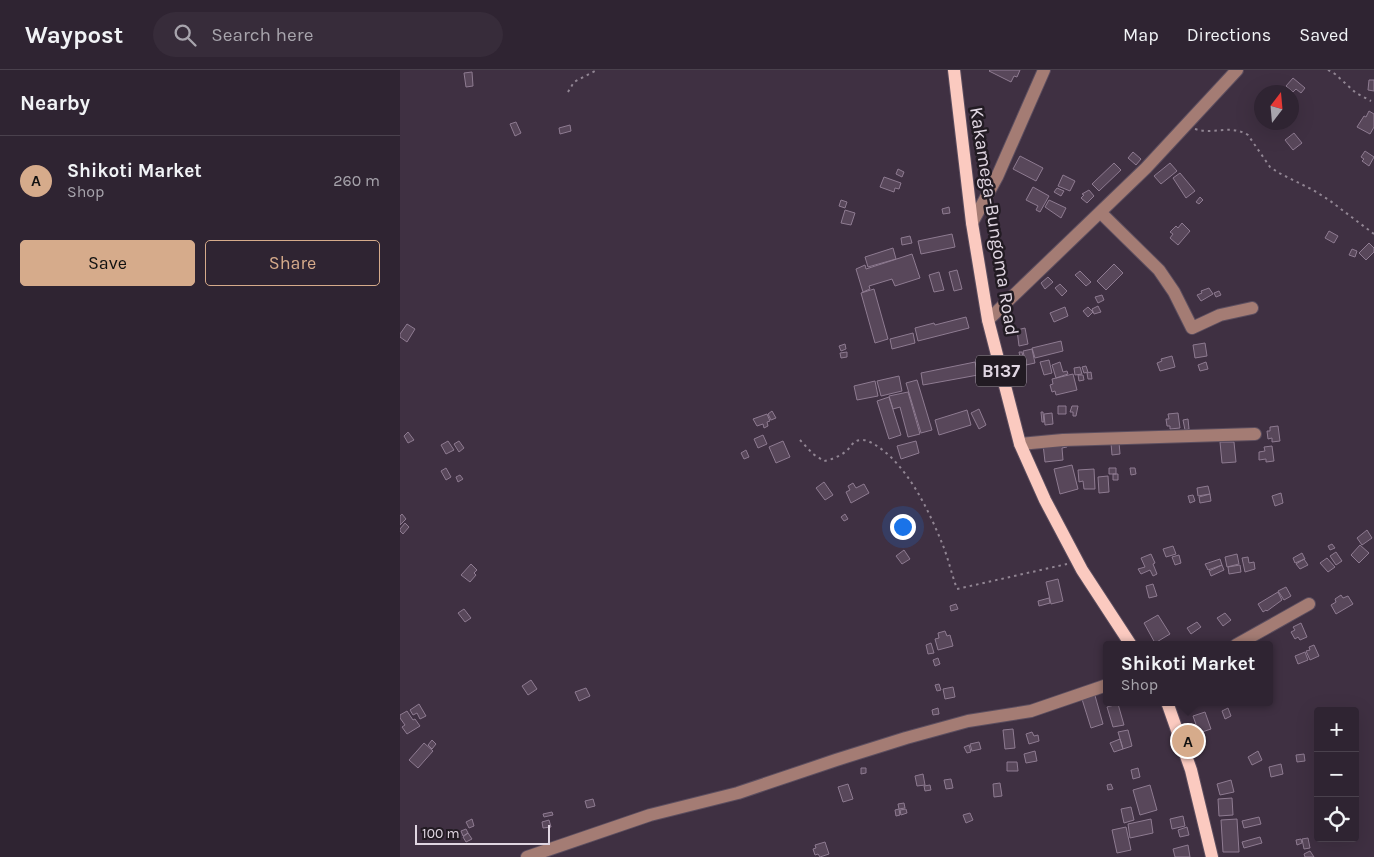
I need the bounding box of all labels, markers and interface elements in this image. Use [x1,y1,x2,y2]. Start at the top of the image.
search box [153,12,503,57]
text: Waypost [25,21,123,49]
icon: search [171,21,199,49]
text: Search here [211,24,313,46]
text: Map [1123,24,1159,46]
text: Directions [1187,24,1271,46]
text: Saved [1299,24,1349,46]
north arrow [1254,85,1299,130]
text: Nearby [20,91,90,115]
street label: Kakamega-Bungoma Road [965,105,1023,337]
text: Shikoti Market [67,160,202,182]
text: A [31,171,41,190]
text: 260 m [333,171,380,190]
text: Shop [67,182,104,201]
button: Save [20,240,195,286]
button: Share [205,240,380,286]
road number: B137 [976,356,1026,386]
your location [890,514,916,540]
popup [1103,641,1273,706]
text: Shikoti Market [1121,653,1255,675]
text: Shop [1121,675,1158,694]
map controls [1314,707,1359,842]
button: + [1314,707,1359,752]
pin: A [1172,722,1204,760]
button: − [1314,752,1359,797]
button: locate [1314,797,1359,842]
scale bar [415,822,550,845]
text: 100 m [422,825,460,842]

